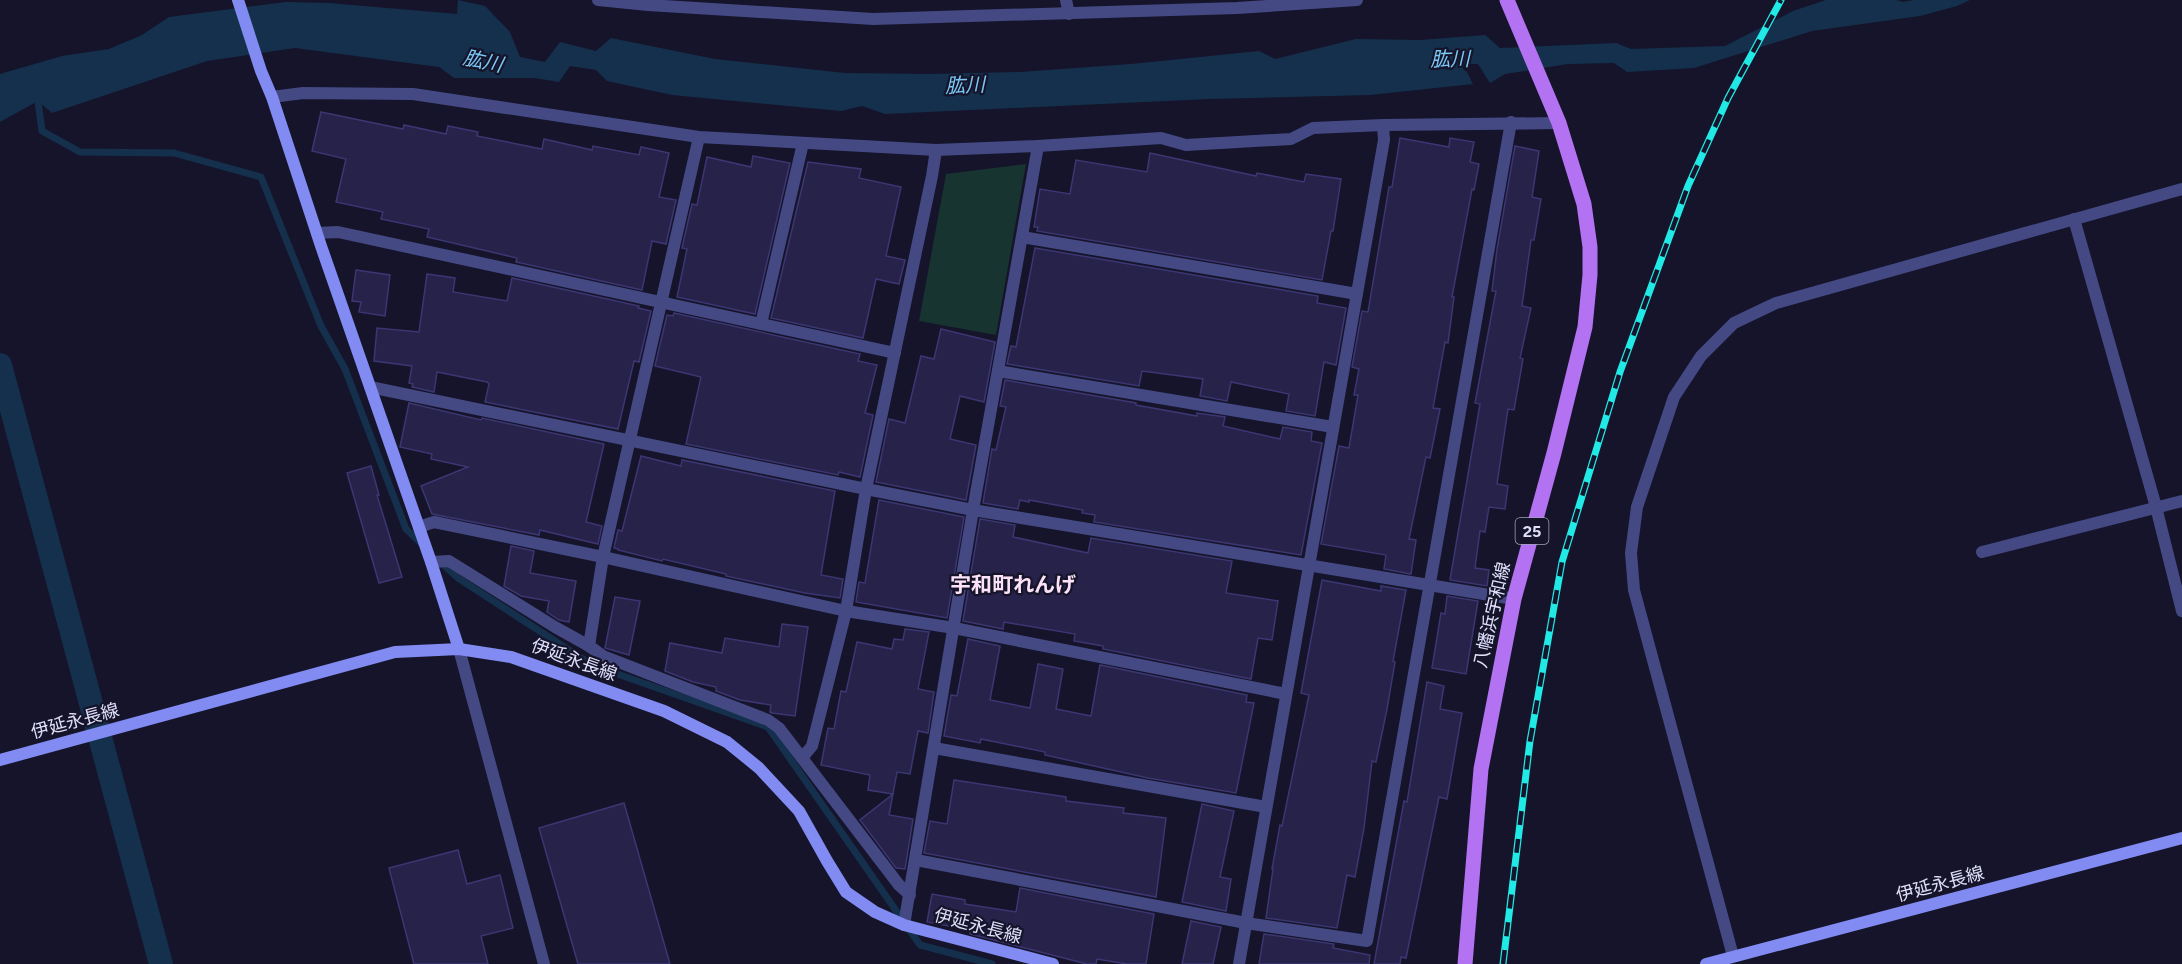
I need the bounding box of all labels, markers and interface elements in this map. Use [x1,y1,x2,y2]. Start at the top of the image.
water label: 肱川 [461,45,507,77]
water label: 肱川 [1430,47,1472,71]
water label: 肱川 [945,72,987,98]
road number: 25 [1516,518,1549,544]
street label: 八幡浜宇和線 [1469,560,1515,670]
district label: 宇和町れんげ [950,572,1076,597]
street label: 伊延永長線 [528,634,620,686]
street label: 伊延永長線 [29,699,121,743]
street label: 伊延永長線 [1894,862,1986,906]
street label: 伊延永長線 [932,904,1024,948]

